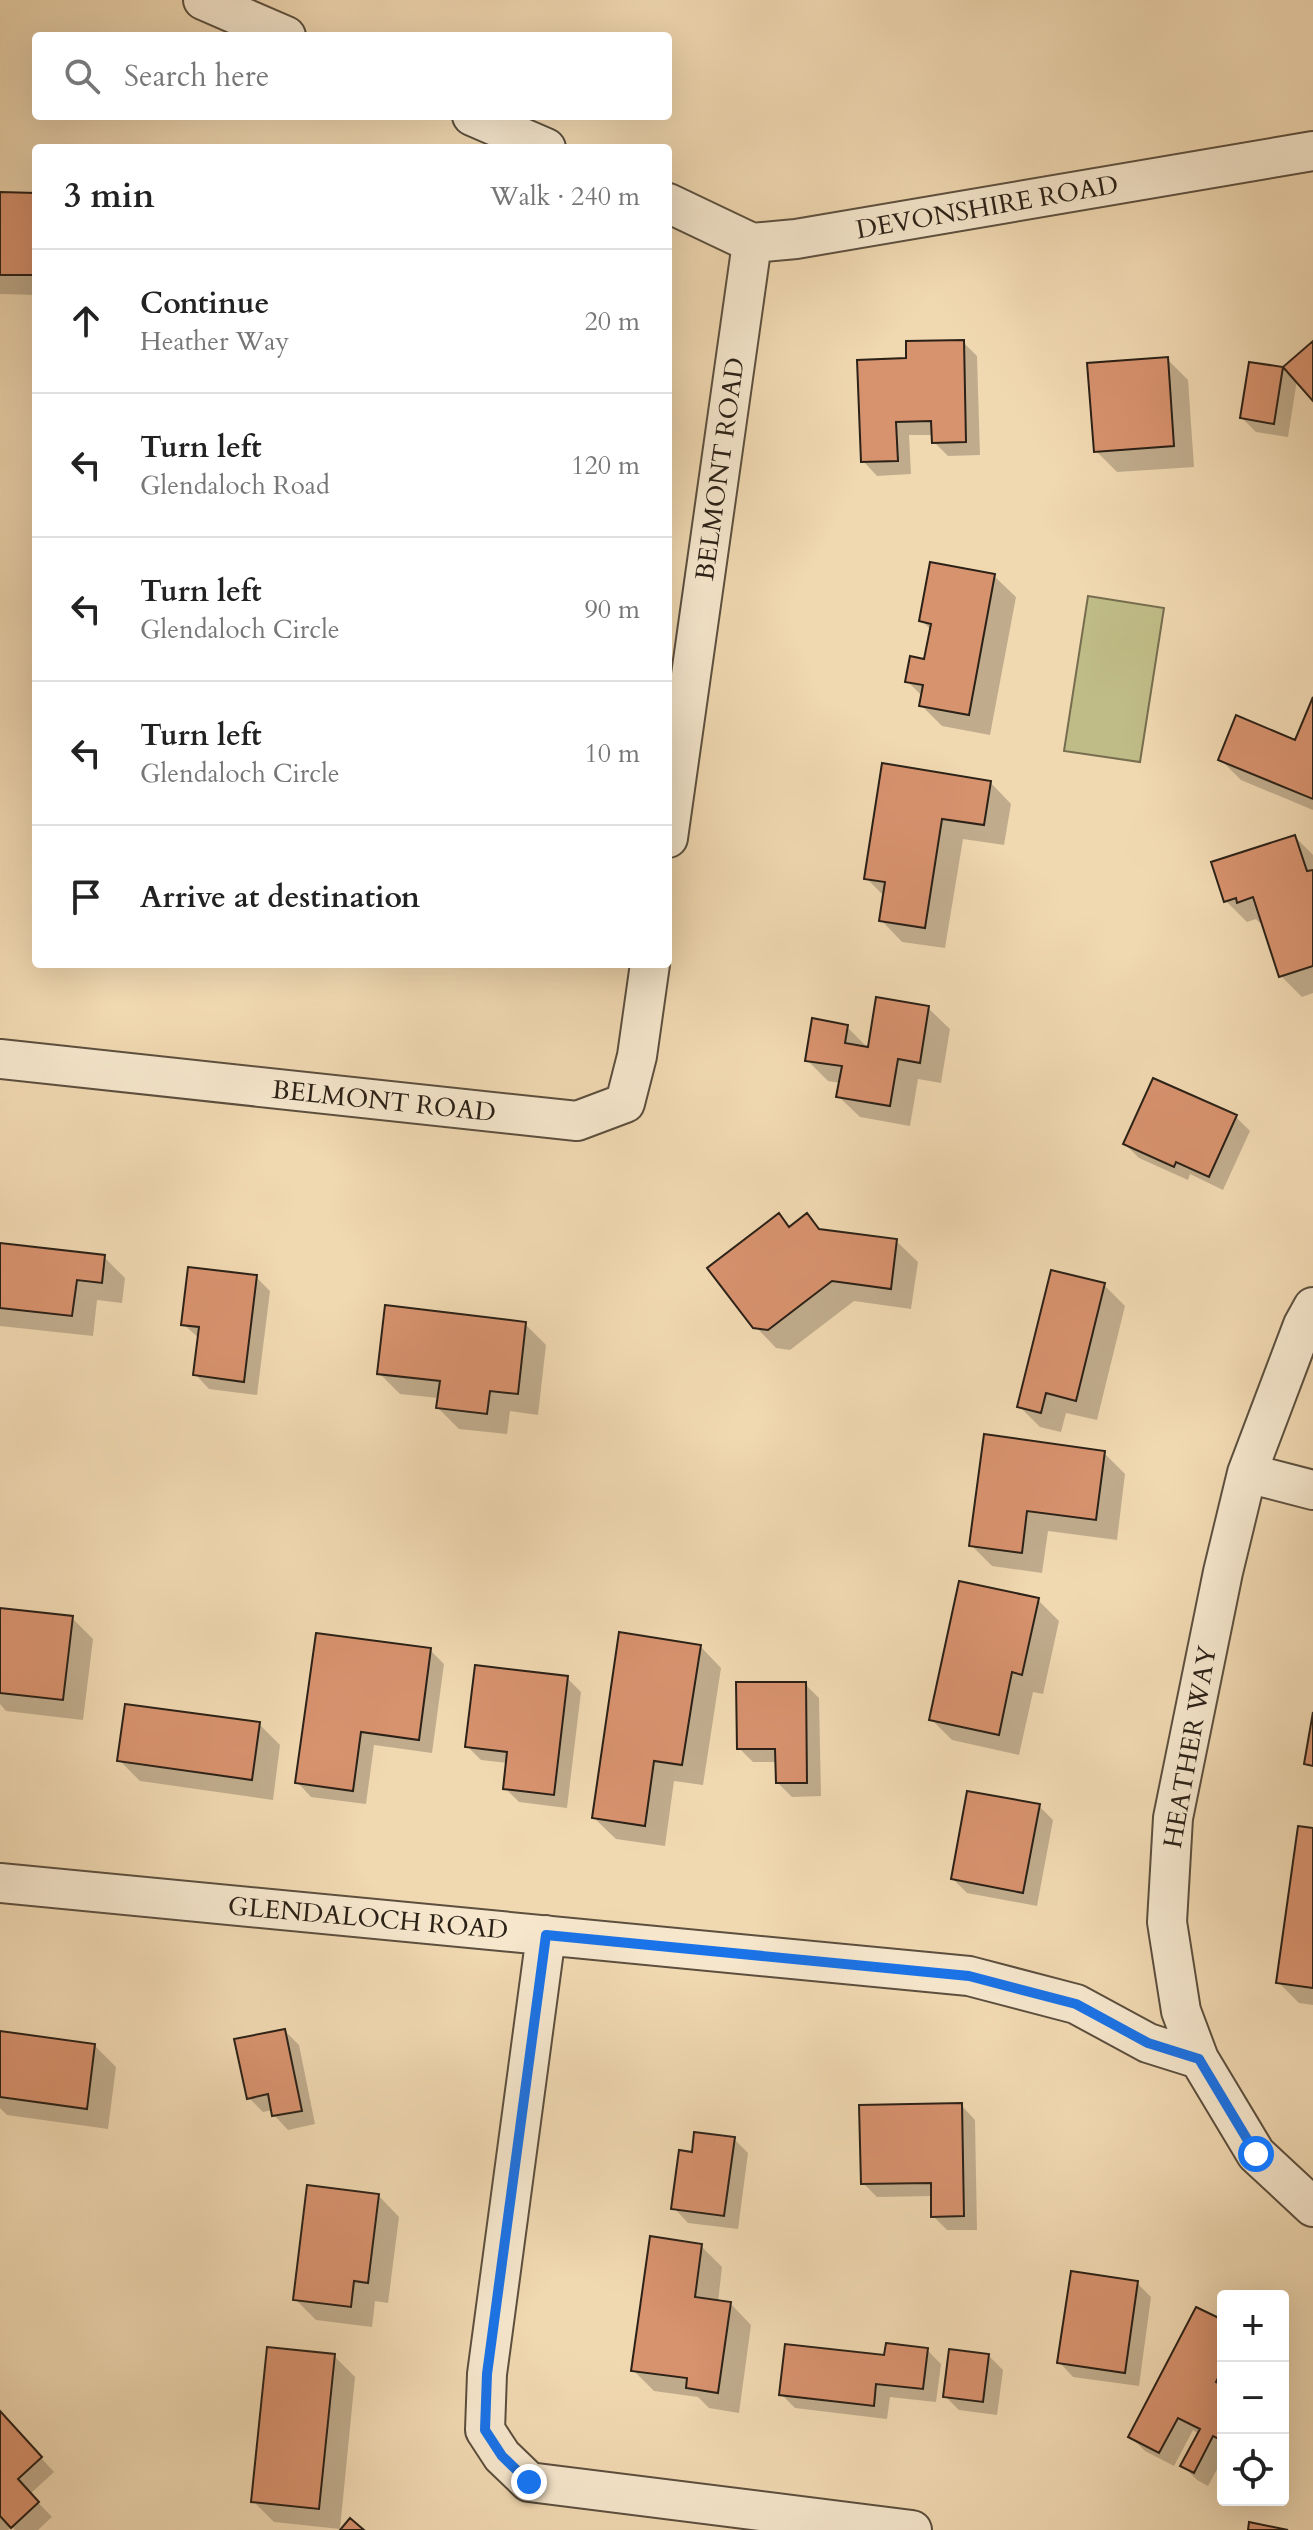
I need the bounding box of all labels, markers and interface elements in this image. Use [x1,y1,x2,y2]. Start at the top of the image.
search box [32,32,672,120]
icon: search [60,54,104,98]
text: Search here [124,56,269,97]
street label: DEVONSHIRE ROAD [853,167,1121,247]
text: 3 min [64,173,155,219]
text: Walk · 240 m [490,179,640,214]
text: Continue [140,283,269,324]
icon: ahead [64,299,108,343]
text: 20 m [584,304,640,339]
text: Heather Way [140,324,289,359]
street label: BELMONT ROAD [687,355,753,583]
text: Turn left [140,427,262,468]
icon: left [64,443,108,487]
text: 120 m [571,448,640,483]
text: Glendaloch Road [140,468,330,503]
text: Turn left [140,571,262,612]
icon: left [64,587,108,631]
text: 90 m [584,592,640,627]
text: Glendaloch Circle [140,612,340,647]
text: Turn left [140,715,262,756]
icon: left [64,731,108,775]
text: 10 m [584,736,640,771]
text: Glendaloch Circle [140,756,340,791]
icon: arrive [64,875,108,919]
text: Arrive at destination [140,877,420,918]
street label: BELMONT ROAD [270,1072,498,1130]
street label: HEATHER WAY [1155,1643,1225,1851]
street label: GLENDALOCH ROAD [226,1888,510,1948]
route start [1238,2136,1274,2172]
map controls [1217,2290,1289,2506]
button: + [1217,2290,1289,2362]
button: − [1217,2362,1289,2434]
button: locate [1217,2434,1289,2506]
route end [511,2464,547,2500]

